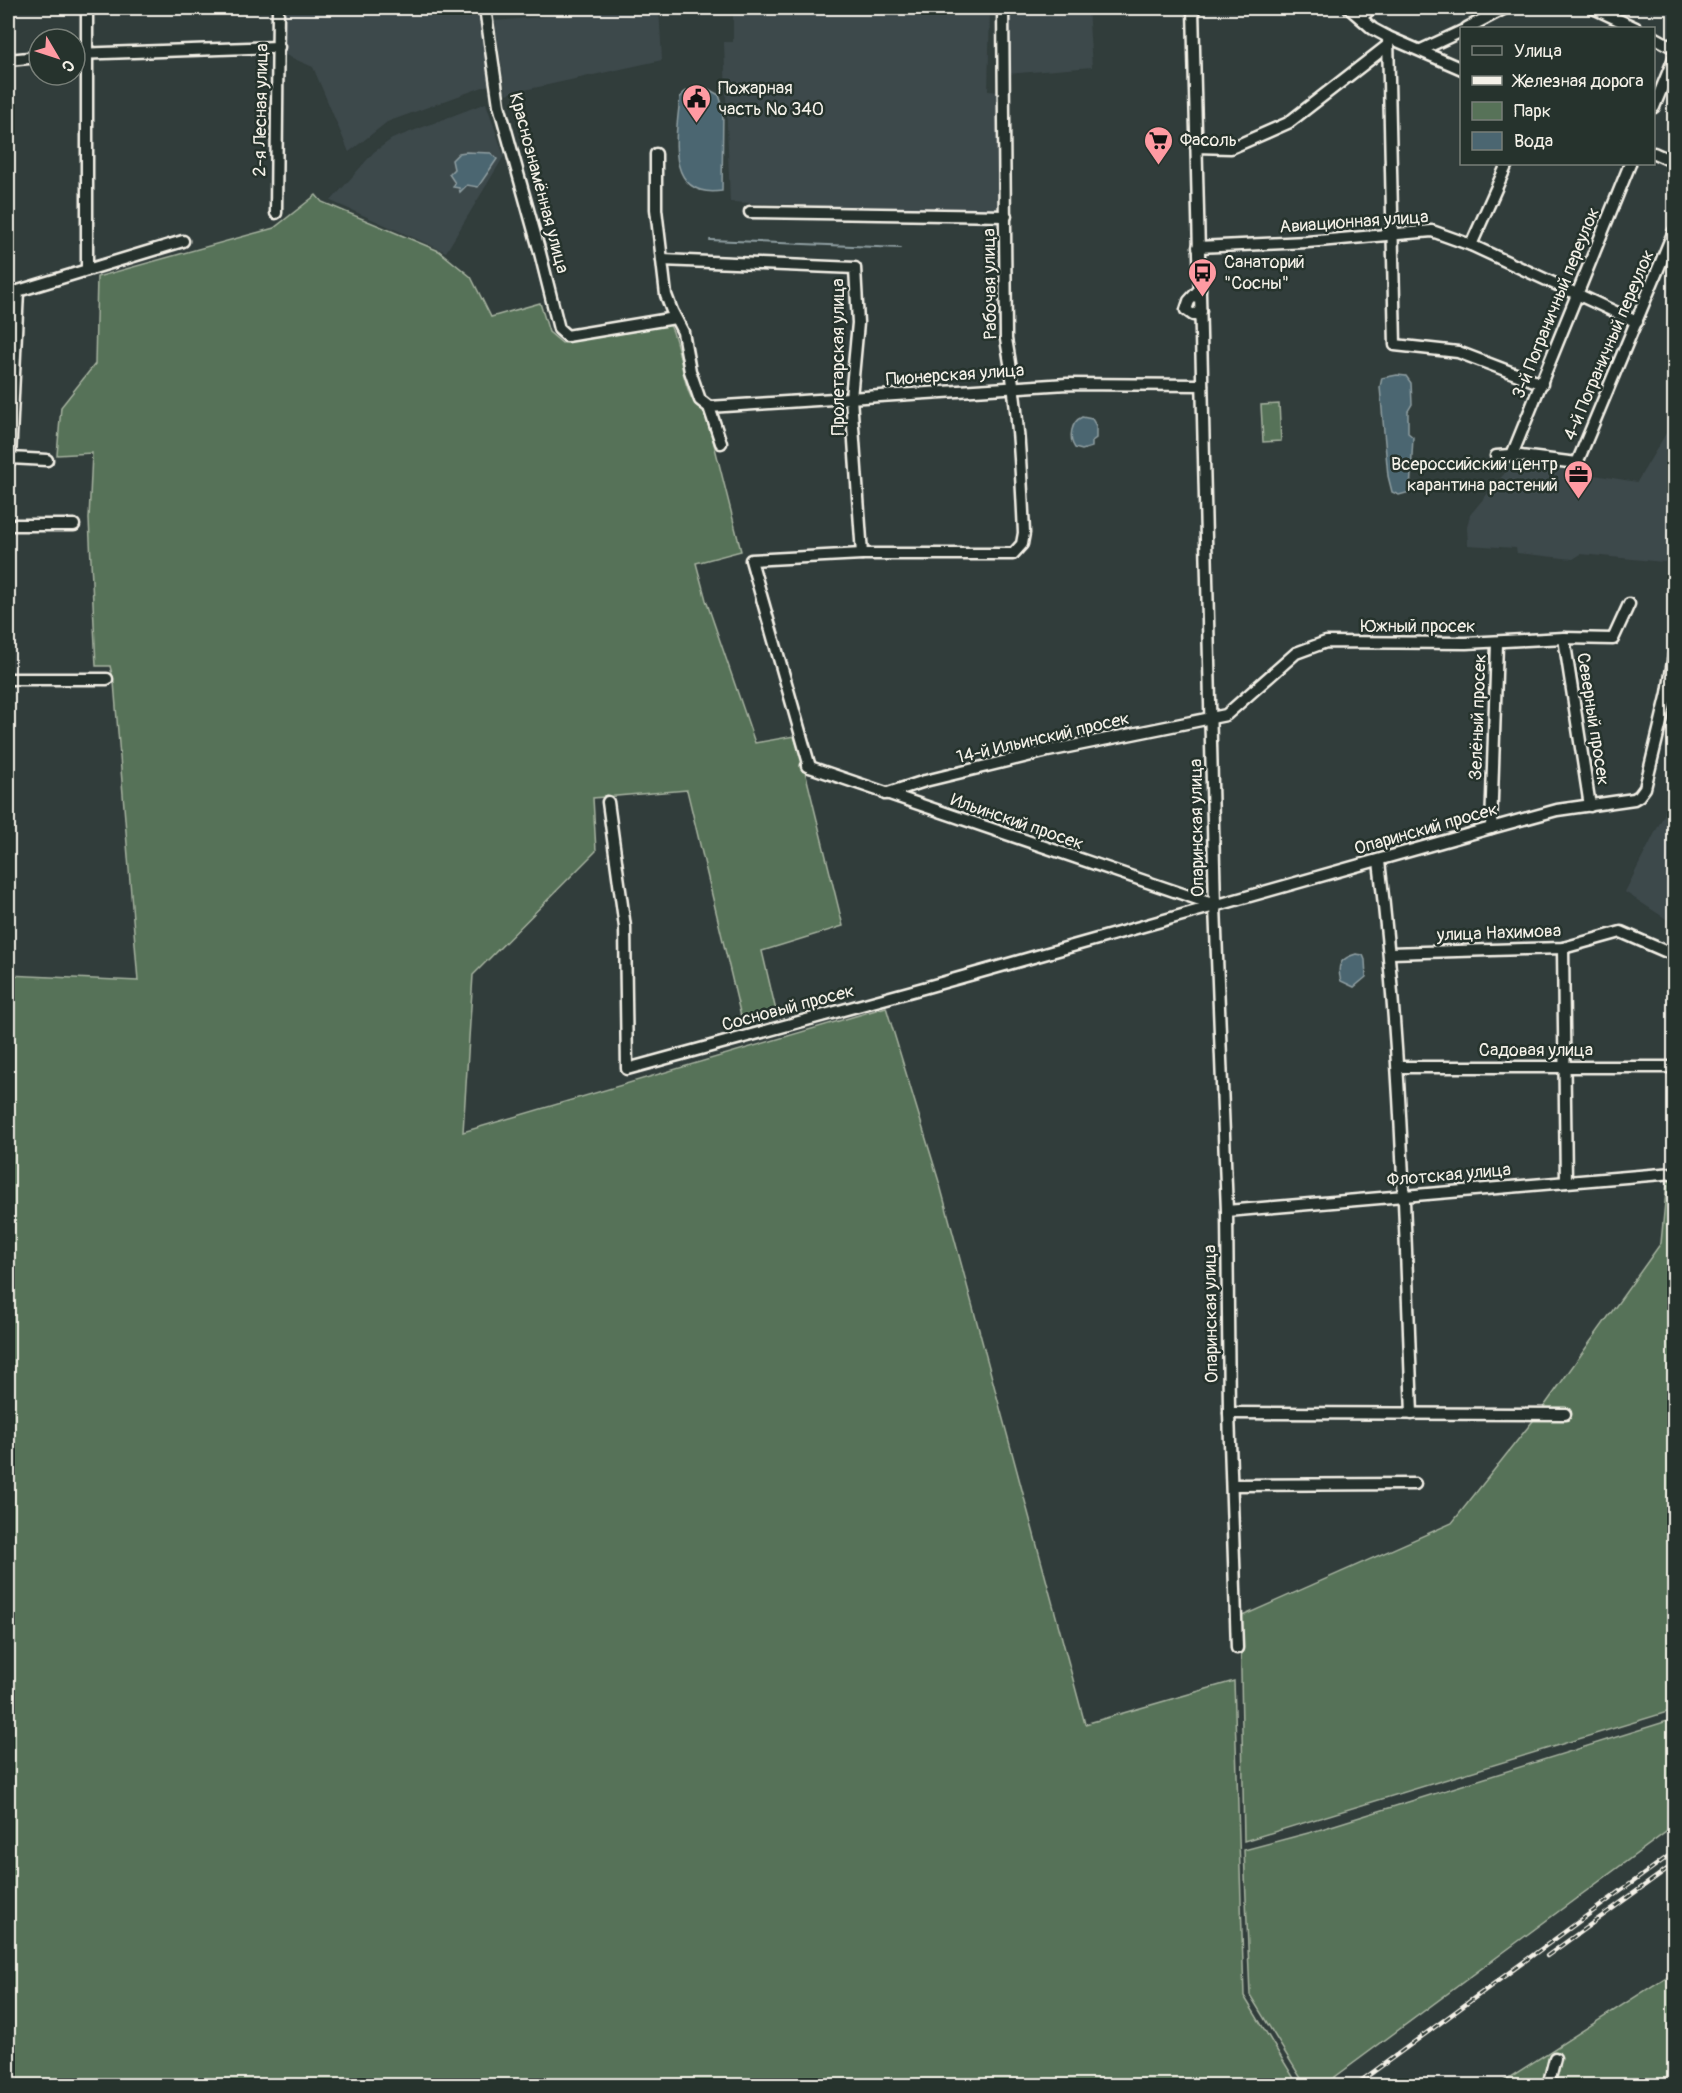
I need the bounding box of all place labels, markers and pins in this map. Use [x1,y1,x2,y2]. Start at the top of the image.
place label: Пожарная часть № 340 [718,77,824,121]
public building icon: Пожарная часть № 340 [681,82,713,124]
supermarket icon: Фасоль [1143,124,1175,166]
place label: Фасоль [1180,129,1237,152]
place label: Санаторий "Сосны" [1224,251,1305,295]
bus stop icon: Санаторий "Сосны" [1187,256,1219,298]
place label: Всероссийский центр карантина растений [1391,453,1558,497]
office icon: Всероссийский центр карантина растений [1563,458,1595,500]

